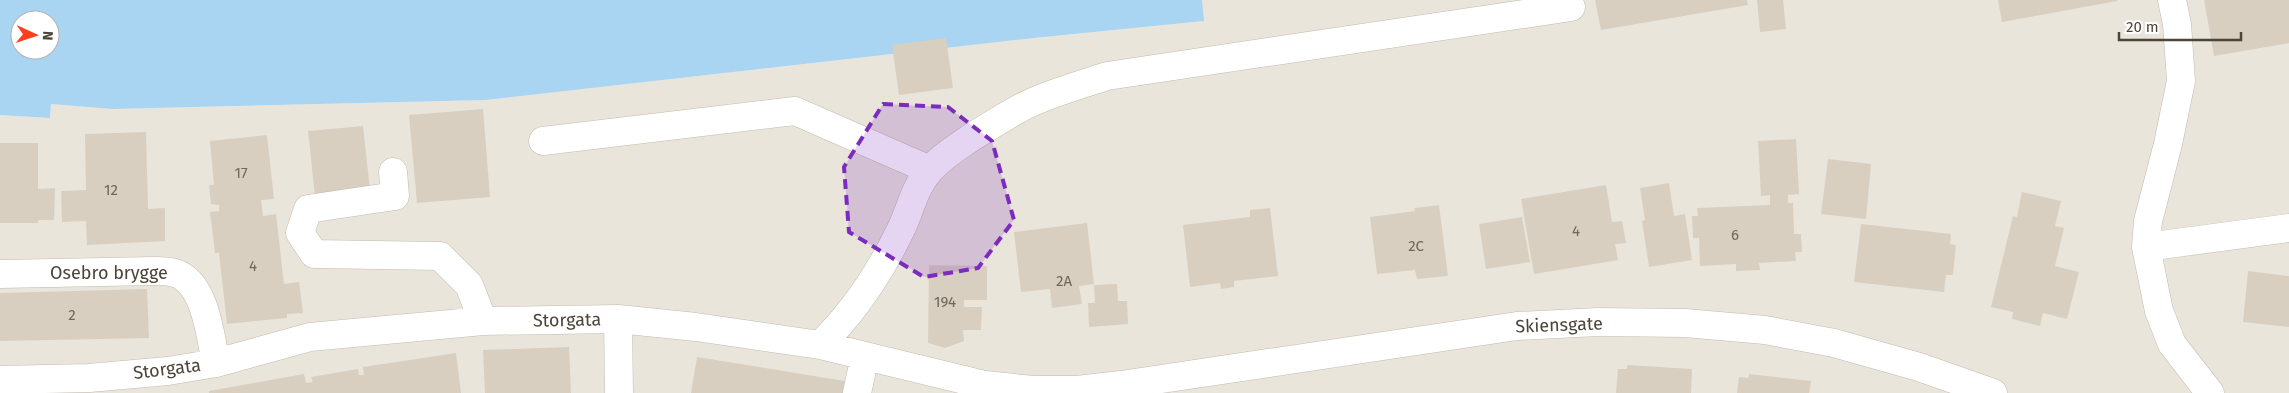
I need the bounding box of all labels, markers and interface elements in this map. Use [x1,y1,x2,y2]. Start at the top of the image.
north arrow [10,10,60,60]
scale bar [2119,10,2242,42]
text: 20 m [2126,18,2159,36]
text: N [39,31,56,41]
house number: 17 [234,164,248,182]
house number: 12 [104,181,118,199]
house number: 4 [1572,222,1580,240]
house number: 6 [1731,226,1739,244]
house number: 2C [1408,237,1424,255]
house number: 4 [249,257,257,275]
street label: Osebro brygge [50,262,168,284]
house number: 2A [1056,272,1072,290]
house number: 194 [934,293,956,311]
house number: 2 [68,306,76,324]
street label: Storgata [533,308,601,332]
street label: Skiensgate [1515,312,1603,338]
street label: Storgata [132,354,202,384]

